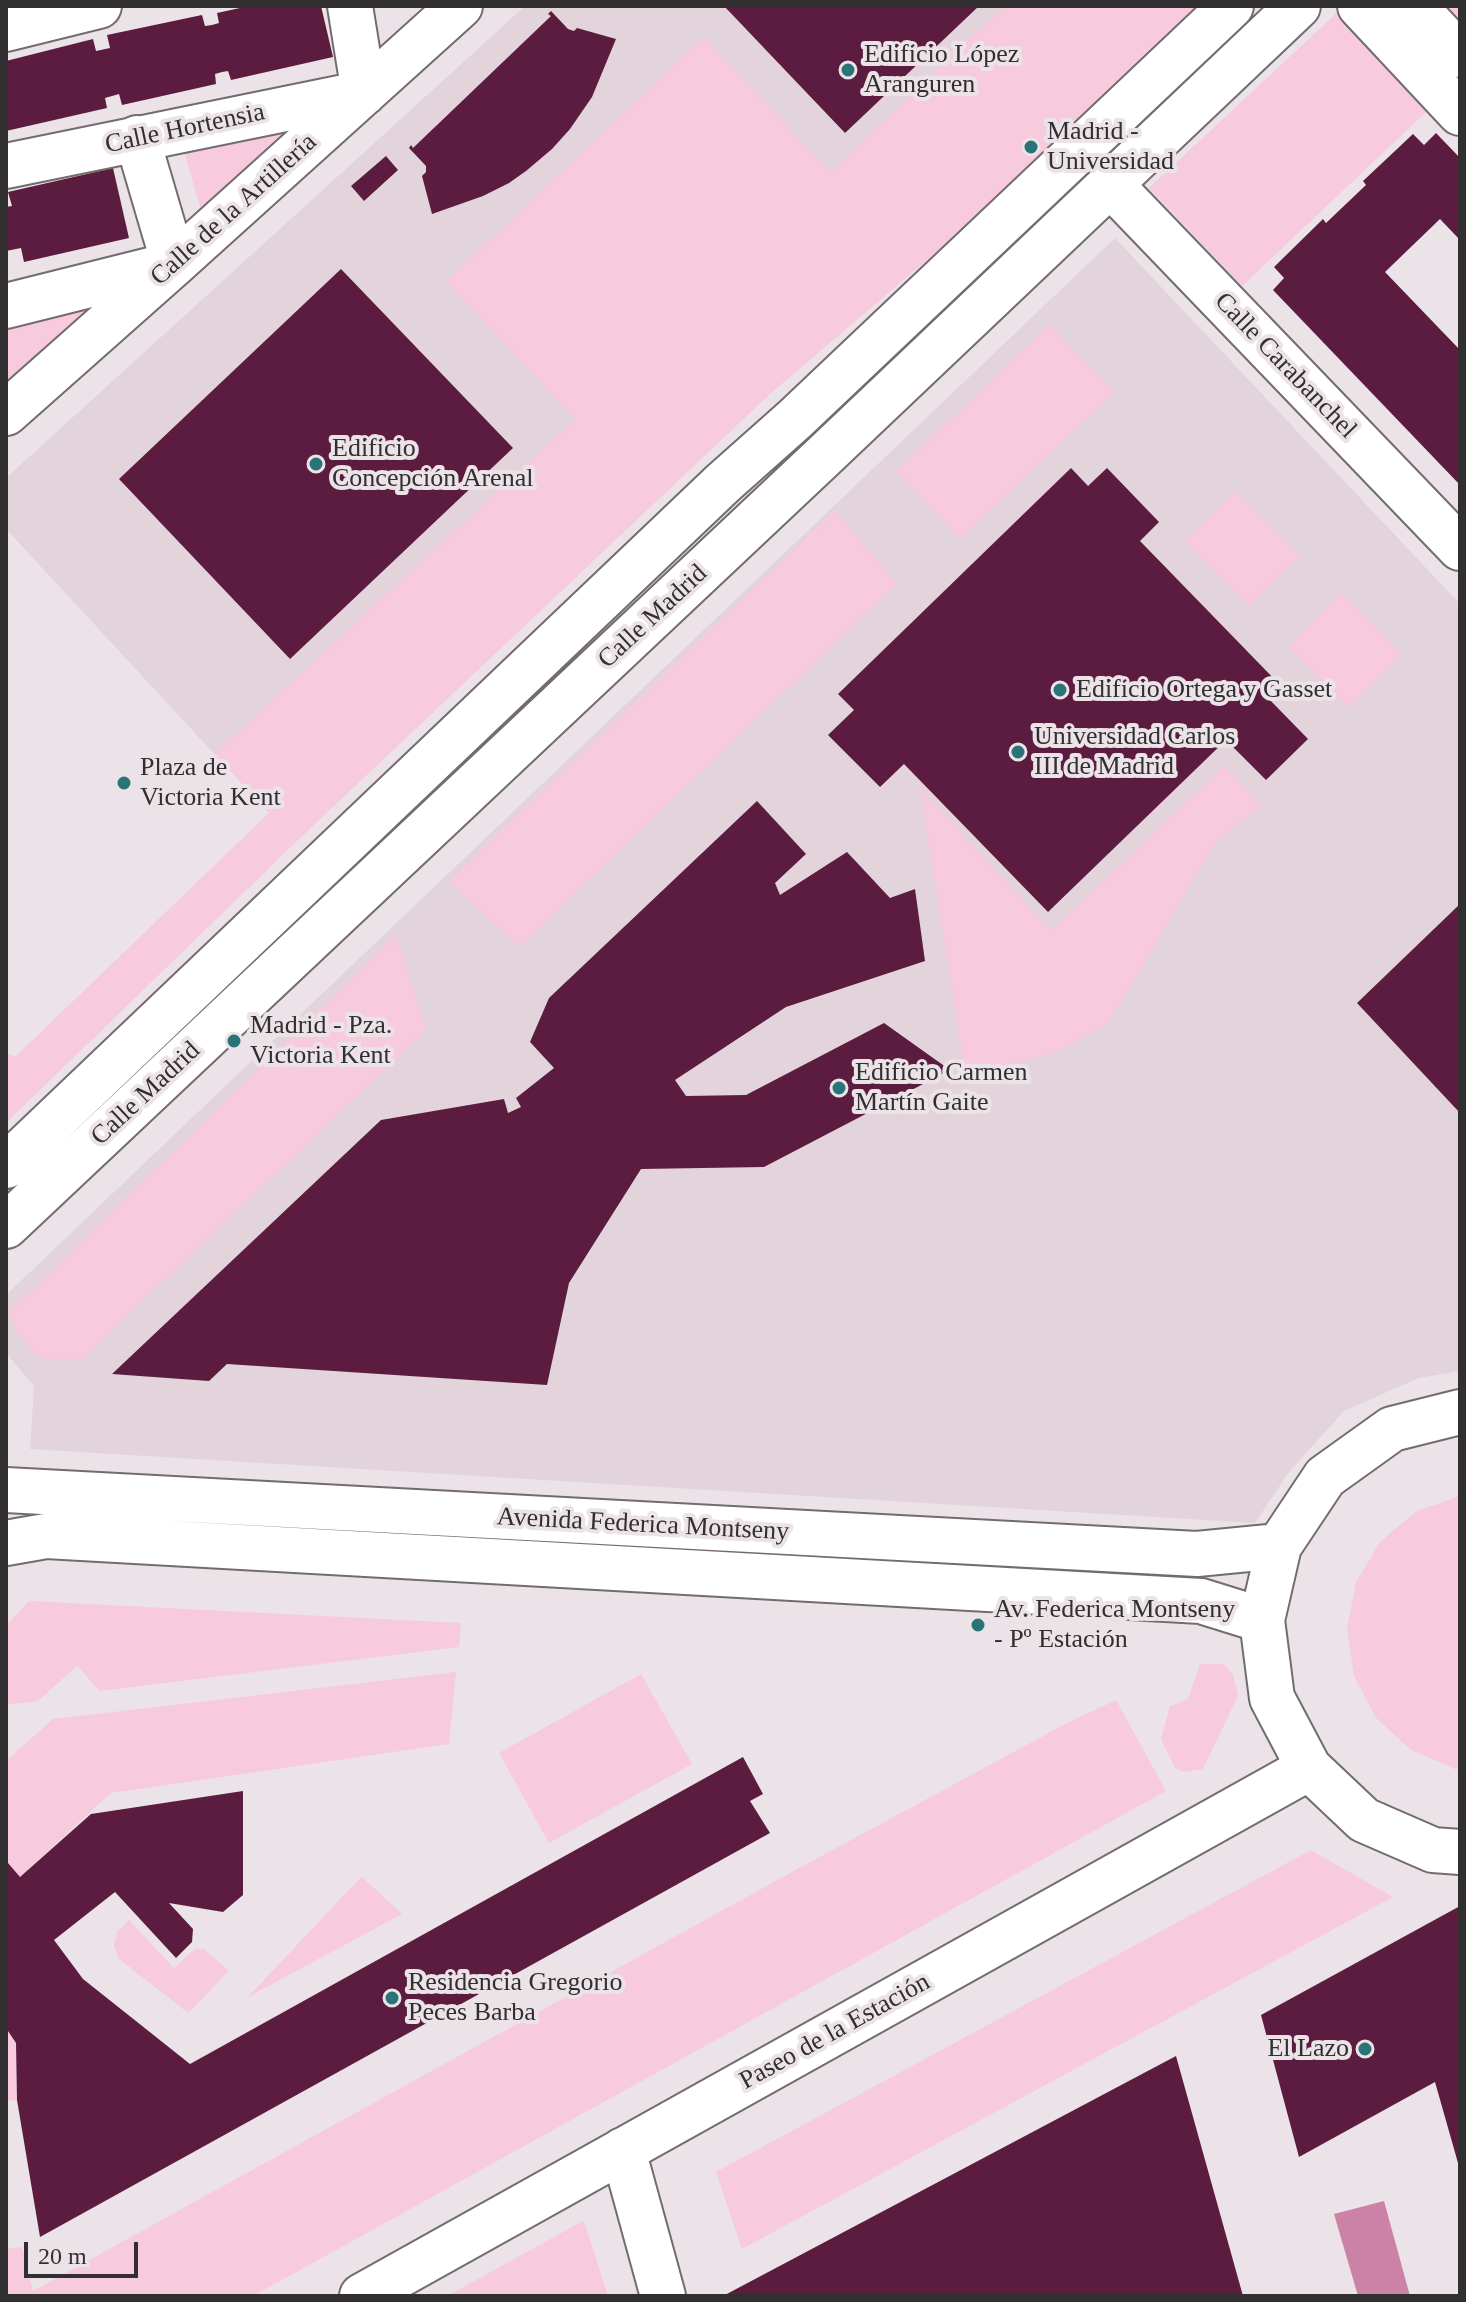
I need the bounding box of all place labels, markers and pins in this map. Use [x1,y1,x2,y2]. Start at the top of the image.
place label: Edificio López Aranguren [864,39,1019,100]
marker: Edificio López Aranguren [839,61,857,79]
place label: Madrid - Universidad [1047,116,1174,178]
marker: Madrid - Universidad [1022,138,1040,156]
place label: Edificio Concepción Arenal [332,433,533,494]
marker: Edificio Concepción Arenal [307,455,325,473]
place label: Edificio Ortega y Gasset [1076,674,1332,706]
marker: Edificio Ortega y Gasset [1051,681,1069,699]
place label: Universidad Carlos III de Madrid [1034,721,1235,782]
marker: Universidad Carlos III de Madrid [1009,743,1027,761]
place label: Plaza de Victoria Kent [140,752,281,814]
marker: Plaza de Victoria Kent [115,774,133,792]
place label: Madrid - Pza. Victoria Kent [250,1010,392,1072]
marker: Madrid - Pza. Victoria Kent [225,1032,243,1050]
place label: Edificio Carmen Martín Gaite [855,1057,1028,1118]
marker: Edificio Carmen Martín Gaite [830,1079,848,1097]
place label: Av. Federica Montseny - Pº Estación [994,1594,1235,1656]
marker: Av. Federica Montseny - Pº Estación [969,1616,987,1634]
place label: Residencia Gregorio Peces Barba [408,1967,622,2028]
marker: Residencia Gregorio Peces Barba [383,1989,401,2007]
place label: El Lazo [1267,2033,1349,2065]
marker: El Lazo [1356,2040,1374,2058]

